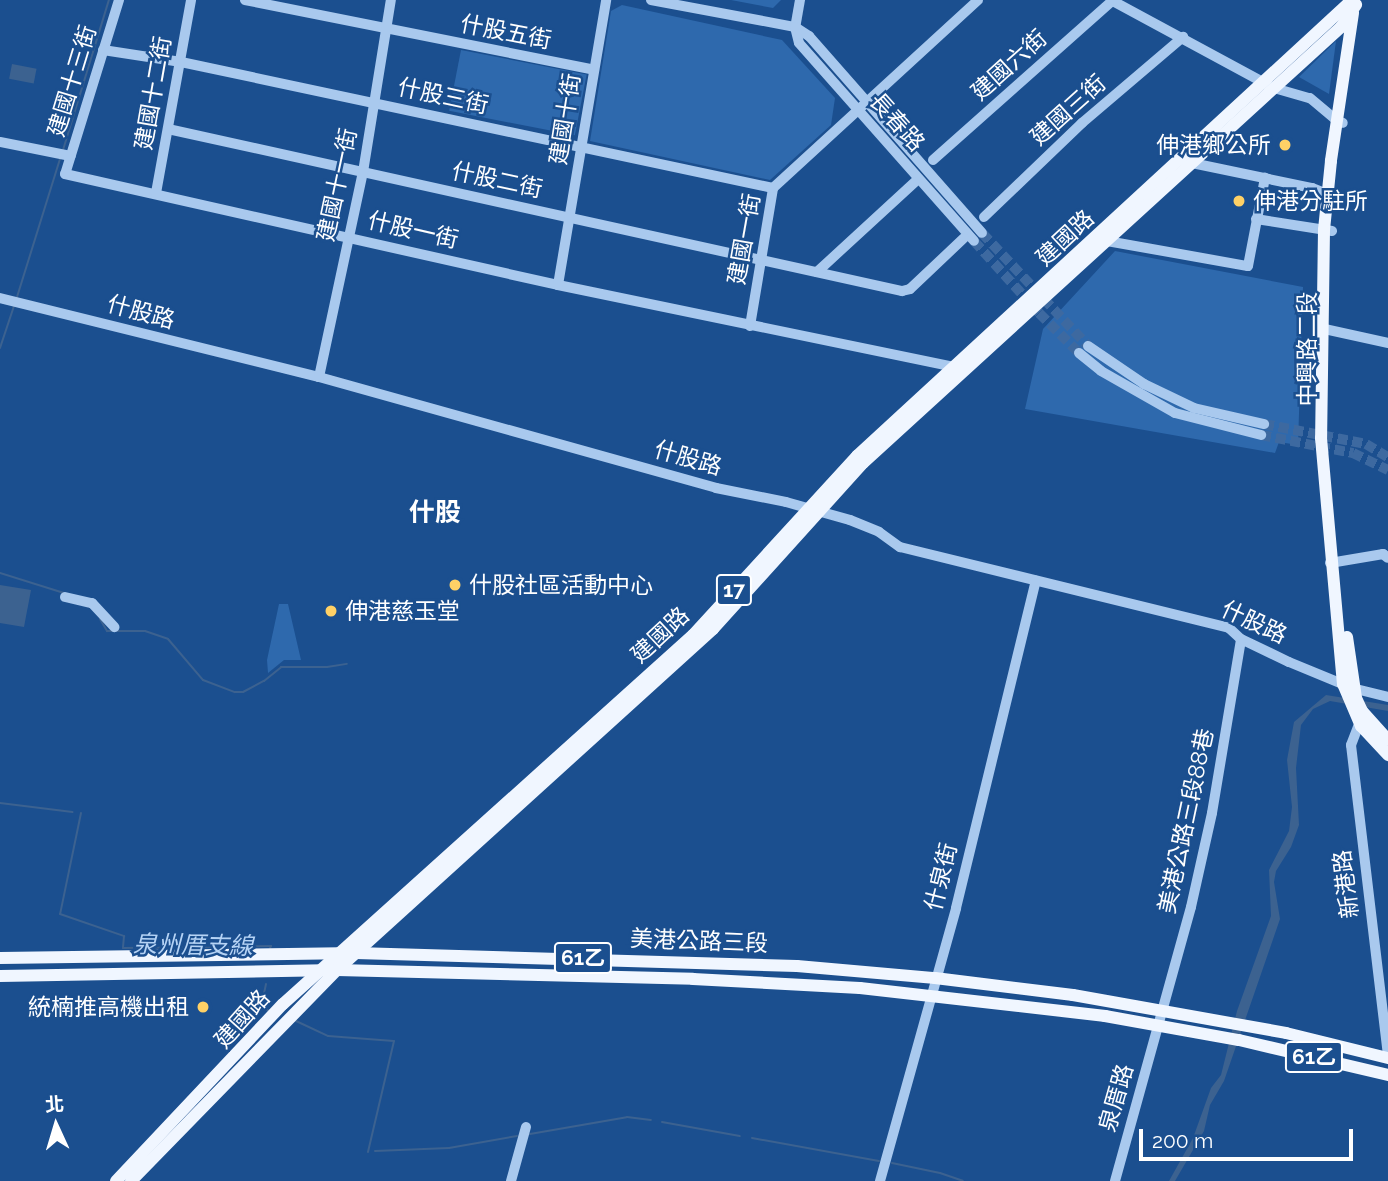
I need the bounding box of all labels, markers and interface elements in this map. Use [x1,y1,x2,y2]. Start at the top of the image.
street label: 什股五街 [458,10,554,54]
street label: 建國十三街 [42,22,102,140]
street label: 建國六街 [966,24,1052,106]
street label: 建國十二街 [129,34,177,152]
street label: 建國三街 [1025,69,1111,151]
street label: 建國十街 [544,71,586,167]
street label: 什股三街 [395,73,491,119]
street label: 長春路 [864,87,930,157]
street label: 建國十一街 [312,126,362,244]
place label: 伸港鄉公所 [1156,131,1271,159]
marker: 伸港鄉公所 [1277,137,1293,153]
street label: 什股二街 [449,157,545,203]
place label: 伸港分駐所 [1253,187,1368,215]
street label: 建國一街 [722,191,766,287]
marker: 伸港分駐所 [1231,193,1247,209]
street label: 建國路 [1030,204,1100,272]
street label: 什股一街 [365,206,461,254]
street label: 什股路 [104,290,178,334]
street label: 中興路二段 [1293,292,1321,406]
street label: 什股路 [651,435,725,481]
district label: 什股 [409,497,461,529]
place label: 什股社區活動中心 [469,571,653,599]
road number: 17 [715,572,753,608]
marker: 什股社區活動中心 [447,577,463,593]
street label: 什股路 [1217,595,1291,649]
place label: 伸港慈玉堂 [345,597,460,625]
street label: 建國路 [625,601,695,669]
marker: 伸港慈玉堂 [323,603,339,619]
street label: 美港公路三段88巷 [1153,726,1219,916]
street label: 什泉街 [919,840,963,914]
street label: 新港路 [1328,848,1364,920]
street label: 美港公路三段 [630,925,768,957]
water label: 泉州厝支線 [133,930,253,960]
road number: 61乙 [553,940,613,976]
street label: 建國路 [209,984,275,1054]
place label: 統楠推高機出租 [28,993,189,1021]
marker: 統楠推高機出租 [195,999,211,1015]
road number: 61乙 [1284,1040,1344,1074]
street label: 泉厝路 [1093,1061,1139,1135]
north arrow [21,1090,91,1160]
text: 北 [44,1092,65,1116]
scale bar [1143,1114,1356,1158]
text: 200 m [1152,1128,1213,1153]

